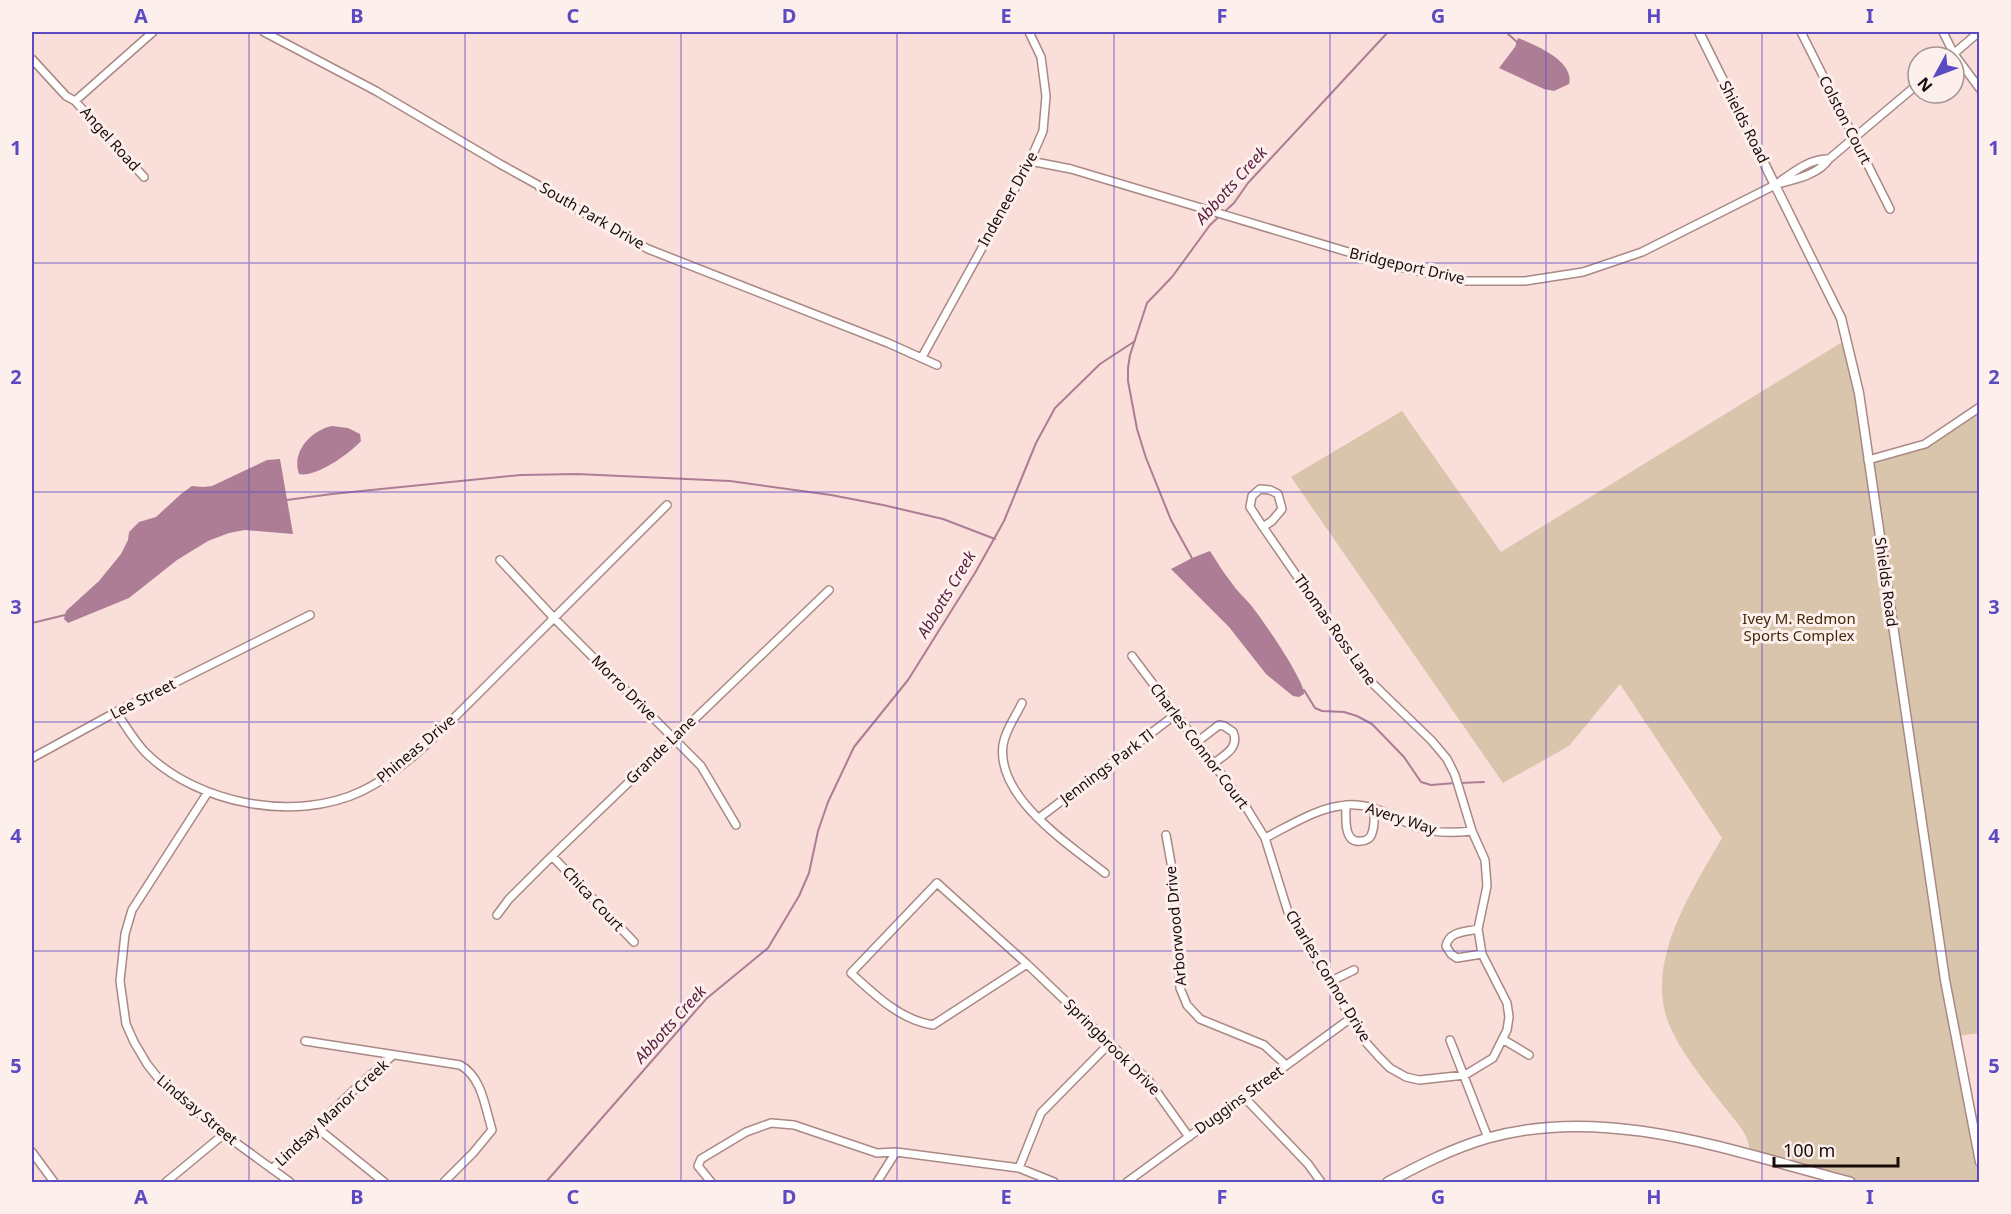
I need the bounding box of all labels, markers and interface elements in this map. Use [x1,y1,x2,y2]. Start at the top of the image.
text: A [134,2,148,29]
text: B [350,2,364,29]
text: C [567,2,580,29]
text: D [782,2,796,29]
text: E [1000,2,1012,29]
text: F [1217,2,1227,29]
text: G [1431,2,1445,29]
text: H [1646,2,1662,29]
text: I [1866,2,1874,29]
north arrow [1906,45,1966,105]
street label: Colston Court [1815,72,1877,168]
text: N [1912,73,1937,97]
street label: Shields Road [1716,77,1774,166]
street label: Angel Road [76,102,145,175]
text: 1 [10,134,22,161]
text: 1 [1988,134,2000,161]
water label: Abbotts Creek [1190,141,1273,229]
street label: Indeneer Drive [973,148,1041,249]
street label: South Park Drive [536,177,649,253]
street label: Bridgeport Drive [1348,242,1467,288]
text: 2 [10,363,22,390]
text: 2 [1988,363,2000,390]
street label: Shields Road [1871,536,1903,628]
water label: Abbotts Creek [911,546,981,642]
street label: Thomas Ross Lane [1290,570,1382,689]
text: 3 [10,593,22,620]
text: 3 [1988,593,2000,620]
park label: Ivey M. Redmon Sports Complex [1742,608,1856,645]
street label: Morro Drive [588,650,662,724]
street label: Lee Street [107,673,179,723]
street label: Charles Connor Court [1146,678,1254,813]
street label: Phineas Drive [372,710,459,787]
street label: Grande Lane [621,711,700,788]
street label: Jennings Park Tl [1054,724,1157,809]
street label: Avery Way [1363,797,1439,839]
text: 4 [10,822,22,849]
text: 4 [1988,822,2000,849]
street label: Chica Court [559,862,629,935]
street label: Arborwood Drive [1160,865,1190,987]
street label: Charles Connor Drive [1282,906,1376,1045]
water label: Abbotts Creek [629,980,712,1068]
street label: Springbrook Drive [1060,994,1165,1099]
text: 5 [10,1052,22,1079]
text: 5 [1988,1052,2000,1079]
street label: Lindsay Manor Creek [270,1054,392,1170]
street label: Duggins Street [1190,1060,1287,1138]
street label: Lindsay Street [153,1070,243,1149]
scale bar [1774,1130,1898,1168]
text: 100 m [1783,1138,1835,1162]
text: A [134,1183,148,1210]
text: B [350,1183,364,1210]
text: C [567,1183,580,1210]
text: D [782,1183,796,1210]
text: E [1000,1183,1012,1210]
text: F [1217,1183,1227,1210]
text: G [1431,1183,1445,1210]
text: H [1646,1183,1662,1210]
text: I [1866,1183,1874,1210]

